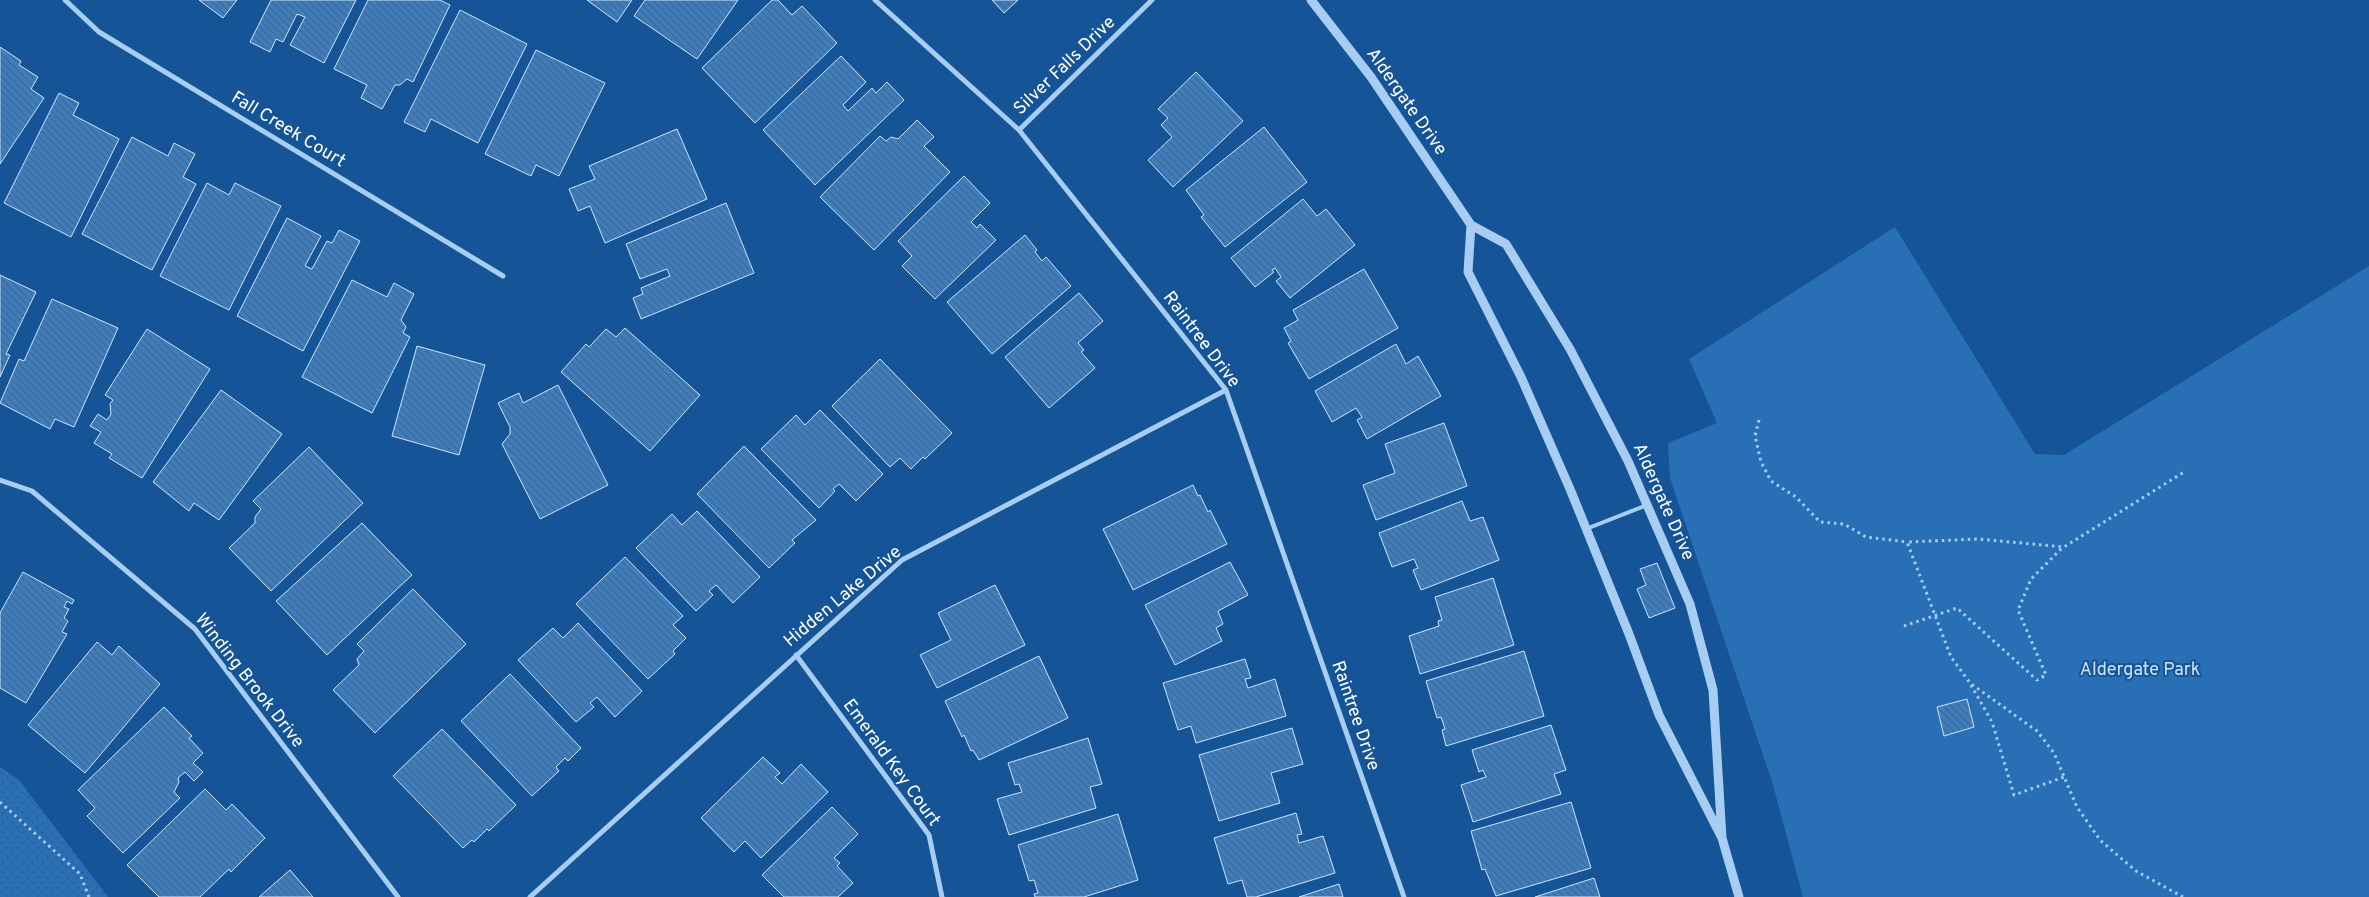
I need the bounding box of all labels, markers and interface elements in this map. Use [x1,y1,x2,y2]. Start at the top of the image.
street label: Silver Falls Drive [1009,11,1121,121]
street label: Aldergate Drive [1360,44,1452,160]
street label: Fall Creek Court [227,87,349,173]
street label: Raintree Drive [1157,287,1245,393]
street label: Aldergate Drive [1627,440,1699,564]
street label: Hidden Lake Drive [779,541,907,653]
street label: Winding Brook Drive [189,609,309,753]
street label: Raintree Drive [1325,658,1385,774]
park label: Aldergate Park [2080,659,2200,682]
street label: Emerald Key Court [837,695,945,831]

